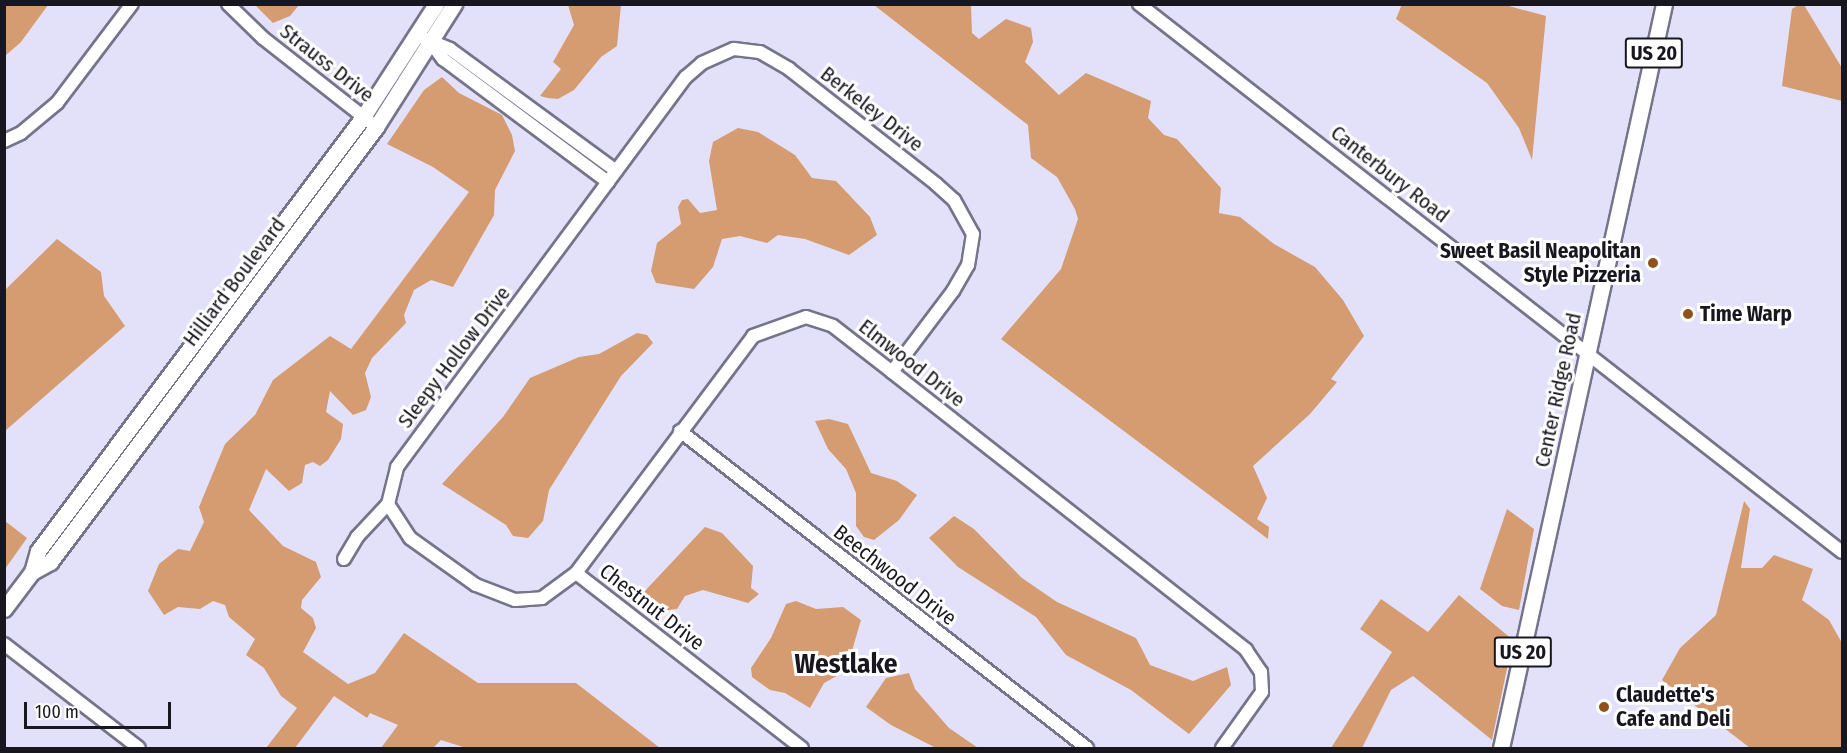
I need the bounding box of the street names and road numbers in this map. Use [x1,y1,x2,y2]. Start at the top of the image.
street label: Strauss Drive [275,18,379,108]
road number: US 20 [1624,36,1684,70]
street label: Berkeley Drive [816,61,928,157]
street label: Canterbury Road [1326,120,1454,228]
street label: Hilliard Boulevard [178,213,290,351]
street label: Sleepy Hollow Drive [393,281,515,433]
street label: Center Ridge Road [1529,310,1587,470]
street label: Elmwood Drive [854,314,970,412]
street label: Beechwood Drive [829,519,961,631]
street label: Chestnut Drive [595,558,709,656]
road number: US 20 [1493,635,1553,669]

